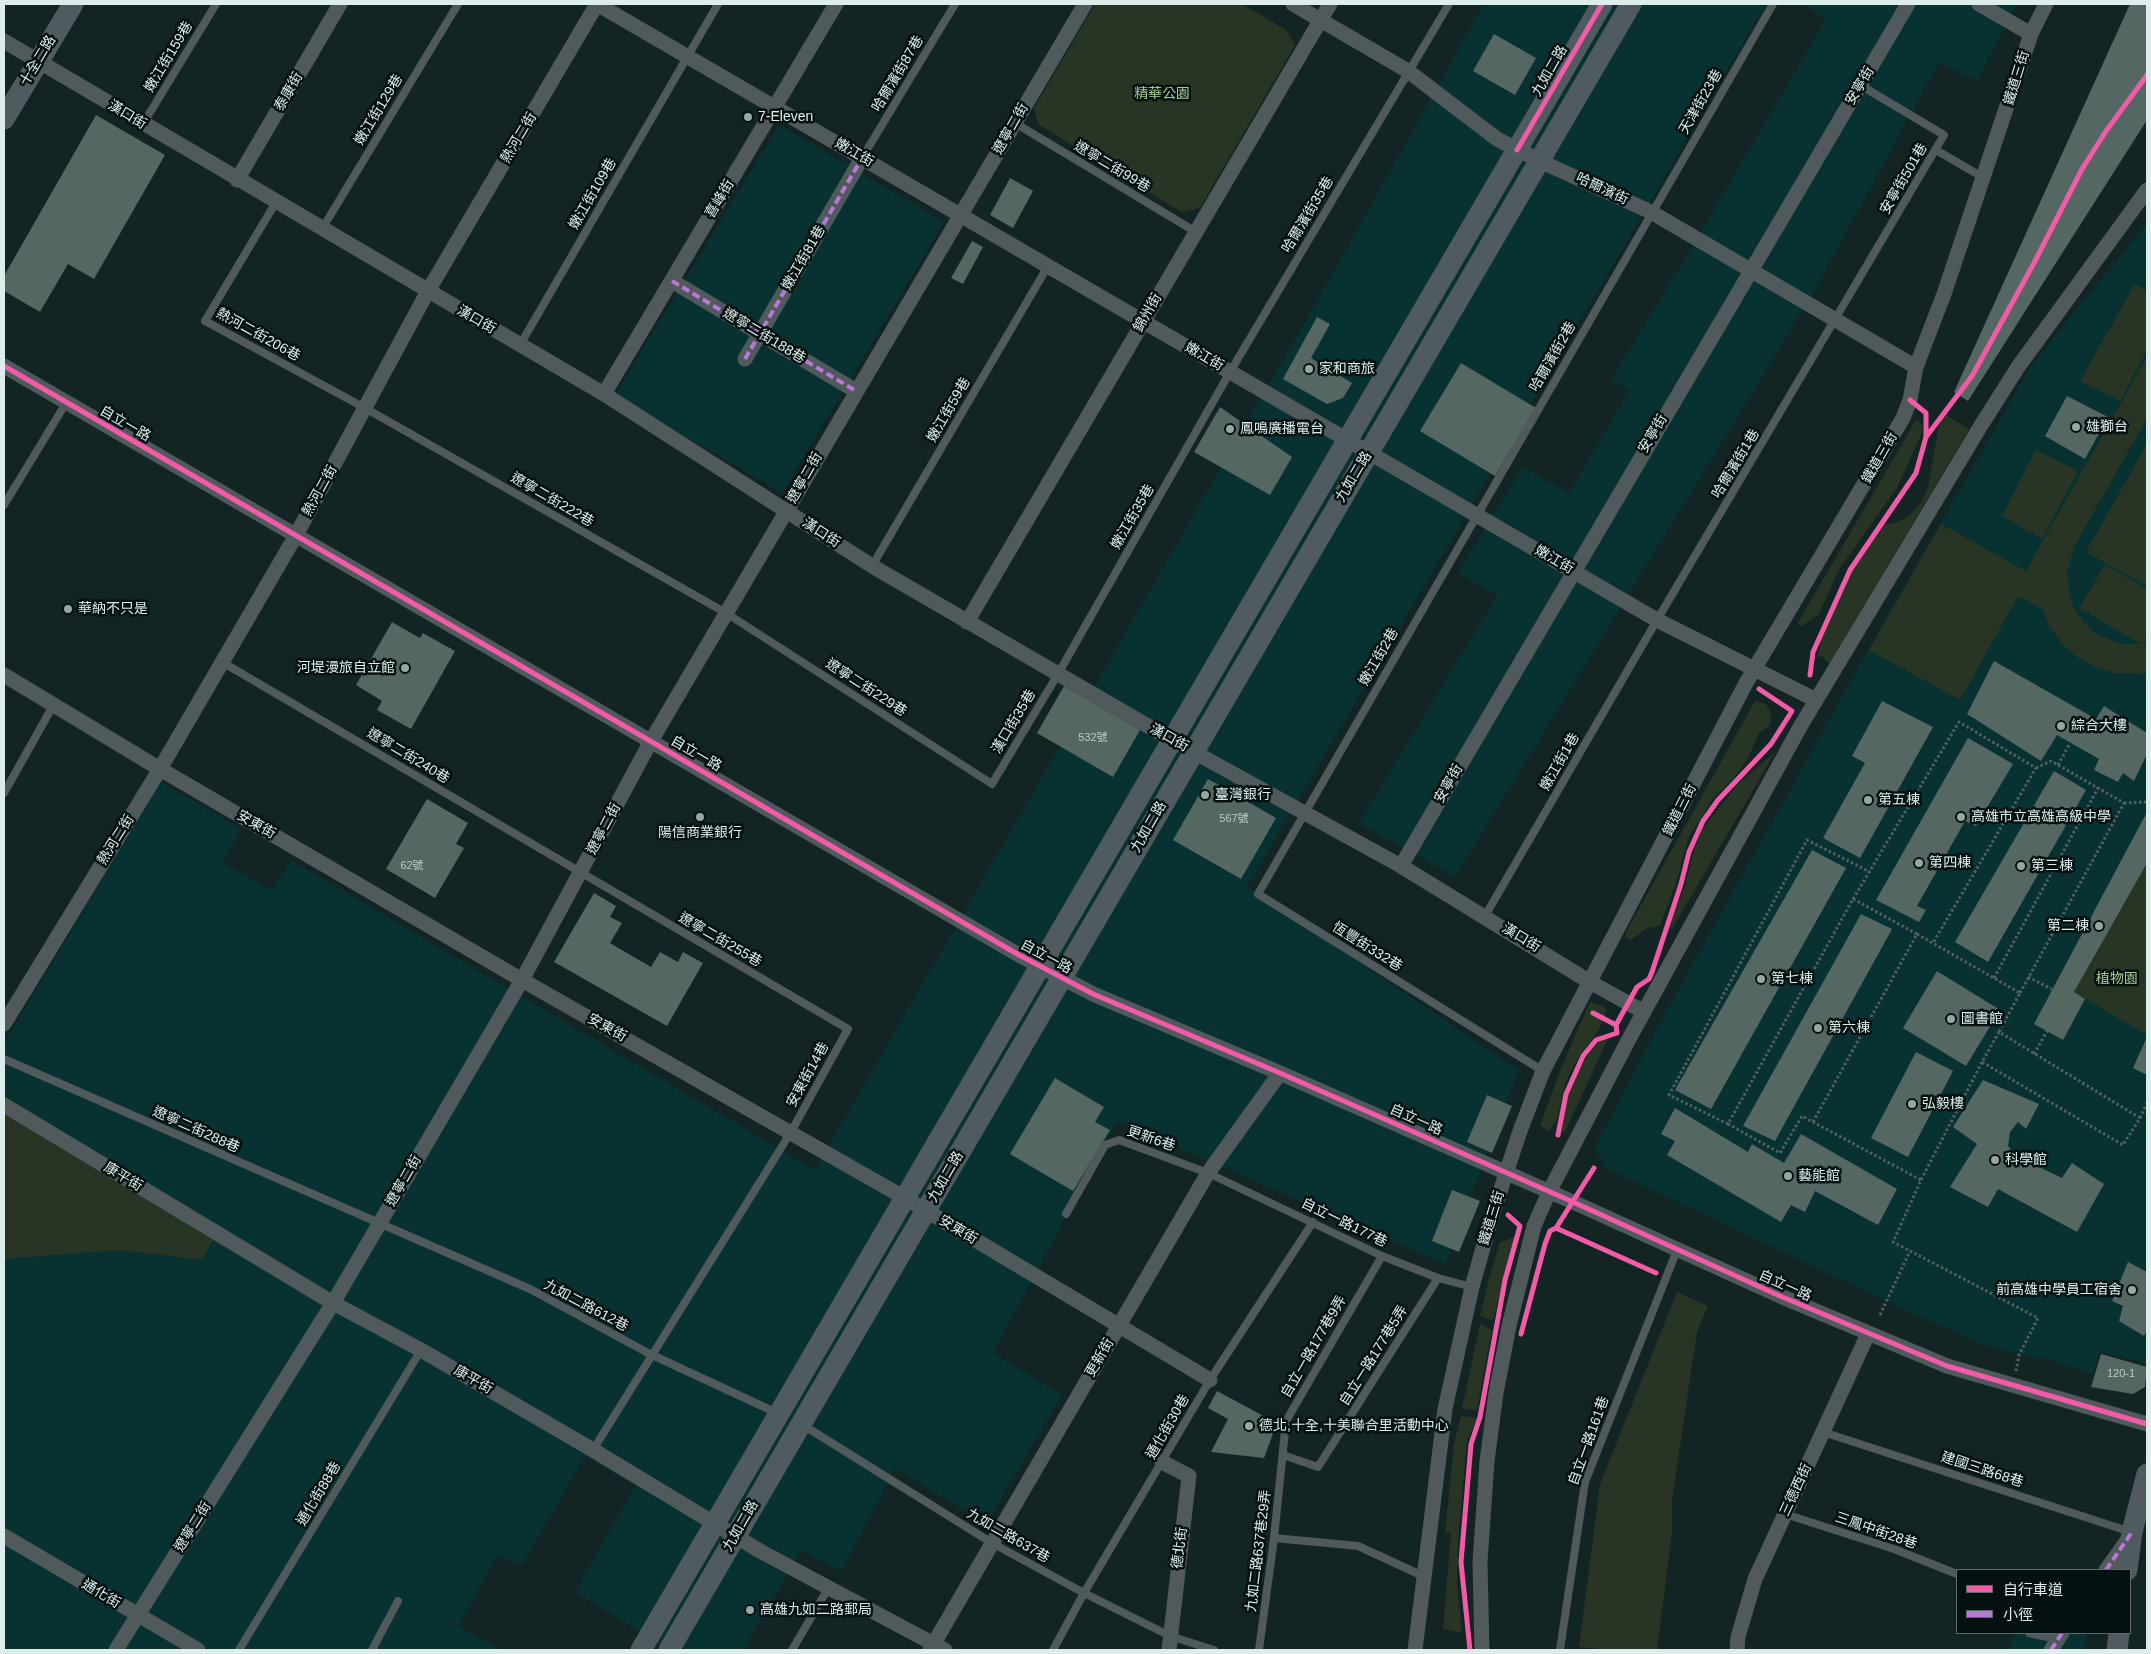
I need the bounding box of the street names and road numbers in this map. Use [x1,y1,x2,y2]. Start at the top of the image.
street label: 嫩江街159巷 [141,19,197,95]
street label: 十全二路 [16,33,60,89]
street label: 哈爾濱街87巷 [869,33,927,115]
street label: 九如二路 [1529,43,1571,99]
street label: 鐵道三街 [2001,49,2033,107]
street label: 安寧街 [1842,64,1878,108]
street label: 天津街23巷 [1676,67,1726,137]
street label: 泰康街 [271,70,307,114]
street label: 嫩江街129巷 [351,72,407,148]
street label: 漢口街 [105,97,149,133]
street label: 遼寧二街 [990,101,1032,157]
street label: 熱河二街 [497,110,541,166]
street label: 嫩江街 [832,135,876,171]
street label: 遼寧二街99巷 [1071,138,1153,196]
street label: 安寧街501巷 [1877,140,1931,218]
street label: 嫩江街109巷 [566,155,620,233]
street label: 哈爾濱街 [1573,170,1631,208]
street label: 哈爾濱街35巷 [1279,174,1337,256]
street label: 喜峰街 [702,177,738,221]
street label: 嫩江街81巷 [779,223,829,293]
street label: 錦州街 [1130,291,1166,335]
street label: 漢口街 [454,302,498,338]
street label: 熱河二街206巷 [213,305,303,365]
street label: 遼寧二街188巷 [720,305,808,367]
street label: 哈爾濱街2巷 [1526,319,1580,395]
street label: 嫩江街 [1182,339,1226,375]
street label: 嫩江街59巷 [924,375,974,445]
street label: 自立一路 [97,403,153,445]
street label: 安寧街 [1635,412,1671,456]
street label: 哈爾濱街1巷 [1709,426,1763,502]
street label: 鐵道三街 [1859,430,1901,486]
street label: 九如二路 [1332,449,1376,505]
street label: 遼寧二街 [784,450,826,506]
street label: 熱河二街 [299,462,341,520]
street label: 遼寧二街222巷 [507,469,597,531]
street label: 嫩江街35巷 [1108,482,1158,552]
street label: 漢口街 [799,515,843,551]
street label: 嫩江街 [1532,542,1576,578]
street label: 嫩江街2巷 [1356,625,1402,689]
street label: 遼寧二街229巷 [822,656,910,720]
street label: 漢口街35巷 [988,687,1040,757]
street label: 漢口街 [1147,720,1191,756]
street label: 遼寧二街240巷 [364,725,452,787]
street label: 嫩江街1巷 [1537,730,1583,794]
street label: 自立一路 [668,733,724,775]
street label: 安寧街 [1431,762,1467,806]
street label: 鐵道三街 [1660,781,1700,839]
street label: 九如二路 [1128,799,1170,855]
street label: 遼寧二街 [583,800,625,858]
street label: 安東街 [234,807,278,843]
street label: 熱河二街 [94,812,138,868]
street label: 遼寧二街255巷 [675,909,765,971]
street label: 恆豐街332巷 [1329,919,1405,975]
street label: 漢口街 [1499,920,1543,956]
street label: 自立一路 [1017,936,1075,978]
street label: 安東街 [585,1010,629,1046]
street label: 安東街14巷 [783,1040,833,1110]
street label: 自立一路 [1387,1101,1445,1139]
street label: 遼寧二街288巷 [150,1103,242,1157]
street label: 更新6巷 [1125,1123,1177,1155]
street label: 九如二路 [925,1149,967,1205]
street label: 遼寧二街 [383,1153,425,1209]
street label: 康平街 [101,1159,145,1195]
street label: 鐵道三街 [1476,1189,1508,1247]
street label: 自立一路177巷 [1298,1195,1390,1251]
street label: 安東街 [936,1212,980,1248]
street label: 自立一路 [1756,1267,1814,1305]
street label: 九如二路612巷 [541,1277,631,1335]
street label: 自立一路177巷9弄 [1278,1293,1350,1401]
street label: 自立一路177巷5弄 [1336,1303,1412,1409]
street label: 更新街 [1082,1336,1118,1380]
street label: 康平街 [451,1362,495,1398]
street label: 通化街30巷 [1143,1392,1193,1462]
street label: 自立一路161巷 [1565,1394,1613,1488]
street label: 建國三路68巷 [1939,1449,2025,1491]
street label: 通化街88巷 [293,1459,345,1529]
street label: 三德西街 [1777,1461,1815,1519]
street label: 九如二路637巷29弄 [1243,1489,1275,1613]
street label: 九如二路 [720,1498,762,1554]
street label: 遼寧二街 [171,1499,215,1555]
street label: 九如二路637巷 [963,1505,1053,1567]
street label: 三鳳中街28巷 [1833,1509,1919,1553]
street label: 德北街 [1169,1526,1191,1570]
street label: 通化街 [79,1576,123,1612]

